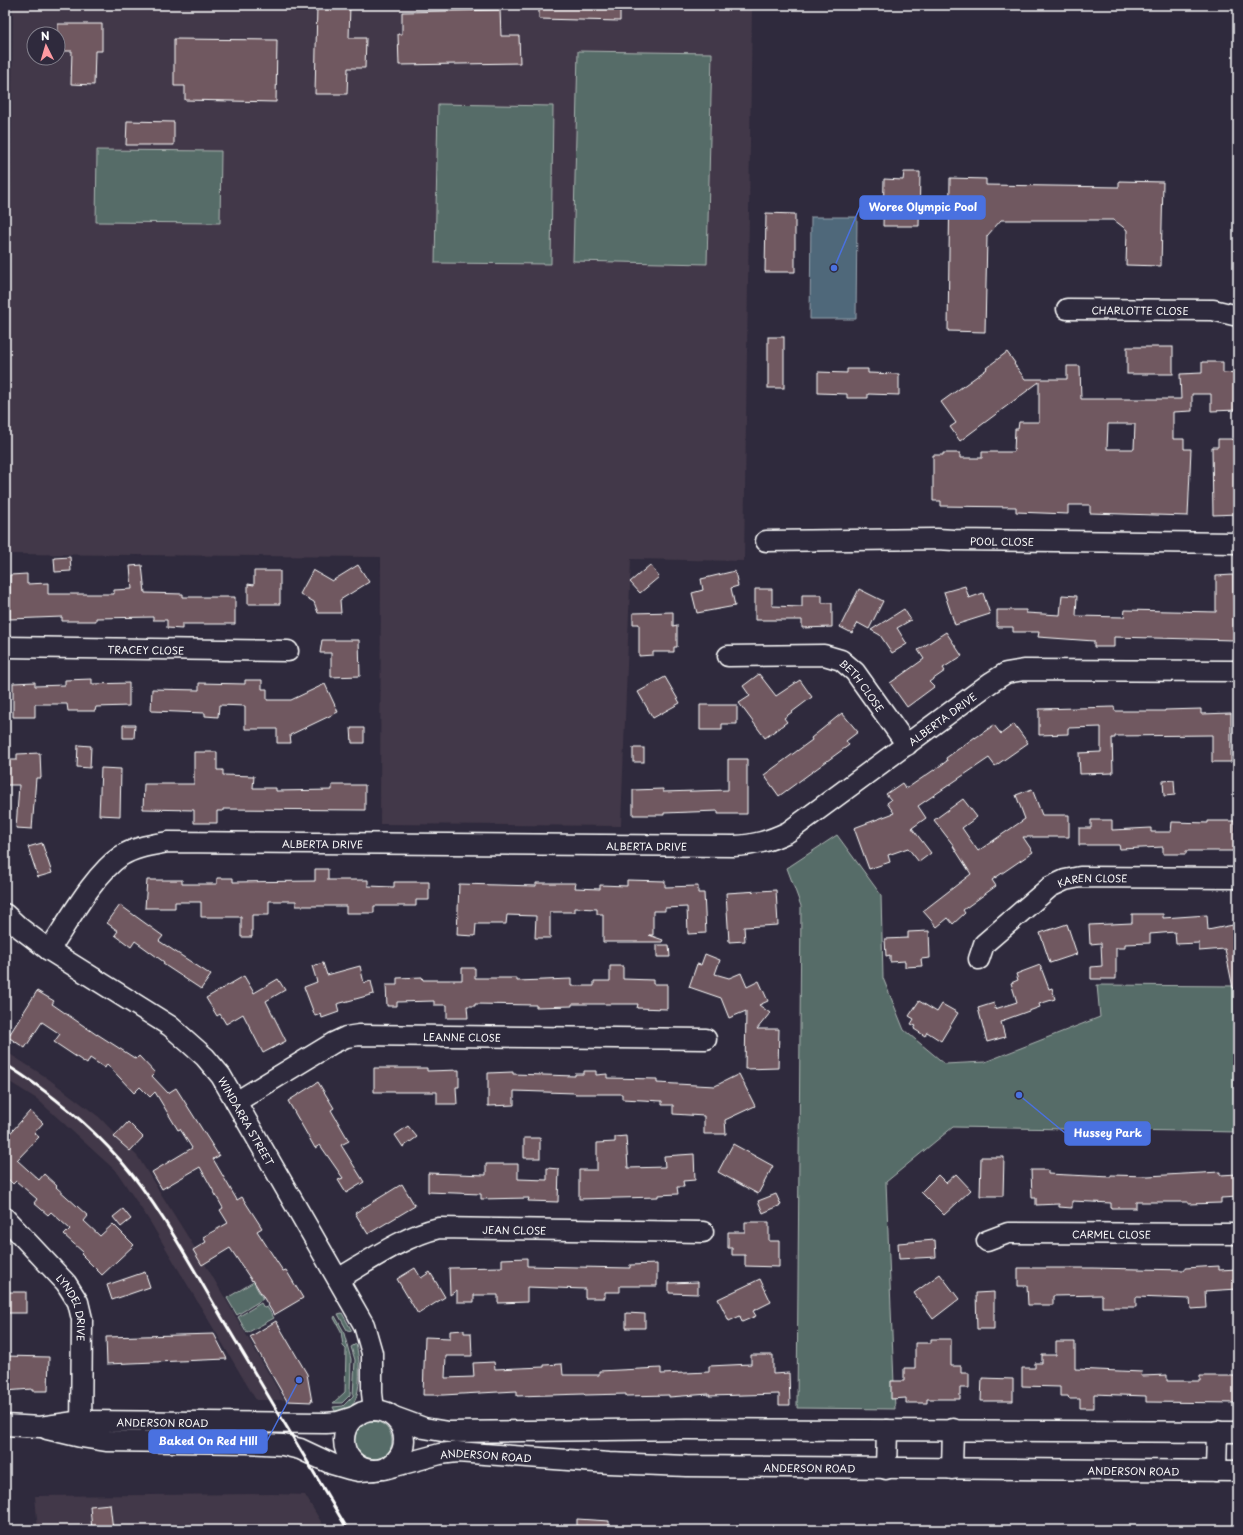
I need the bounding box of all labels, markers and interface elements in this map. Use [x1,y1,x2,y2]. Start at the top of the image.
north arrow [26,26,66,66]
text: N [40,27,50,44]
callout: Woree Olympic Pool [860,196,985,219]
text: Woree Olympic Pool [869,198,977,215]
street label: CHARLOTTE CLOSE [1091,302,1189,317]
street label: POOL CLOSE [970,533,1034,548]
street label: TRACEY CLOSE [108,641,184,657]
street label: BETH CLOSE [837,655,888,715]
street label: ALBERTA DRIVE [905,688,979,749]
street label: ALBERTA DRIVE [282,835,363,851]
street label: ALBERTA DRIVE [606,838,687,853]
street label: KAREN CLOSE [1055,869,1128,890]
street label: LEANNE CLOSE [423,1028,501,1044]
street label: WINDARRA STREET [215,1074,278,1168]
callout: Hussey Park [1065,1122,1150,1145]
text: Hussey Park [1074,1124,1143,1141]
street label: JEAN CLOSE [482,1221,547,1237]
street label: CARMEL CLOSE [1072,1226,1151,1241]
street label: LYNDEL DRIVE [53,1270,90,1341]
street label: ANDERSON ROAD [116,1414,209,1430]
callout: Baked On Red HIll [149,1430,267,1453]
text: Baked On Red HIll [158,1432,258,1449]
street label: ANDERSON ROAD [439,1444,532,1465]
street label: ANDERSON ROAD [763,1459,855,1475]
street label: ANDERSON ROAD [1087,1462,1179,1478]

